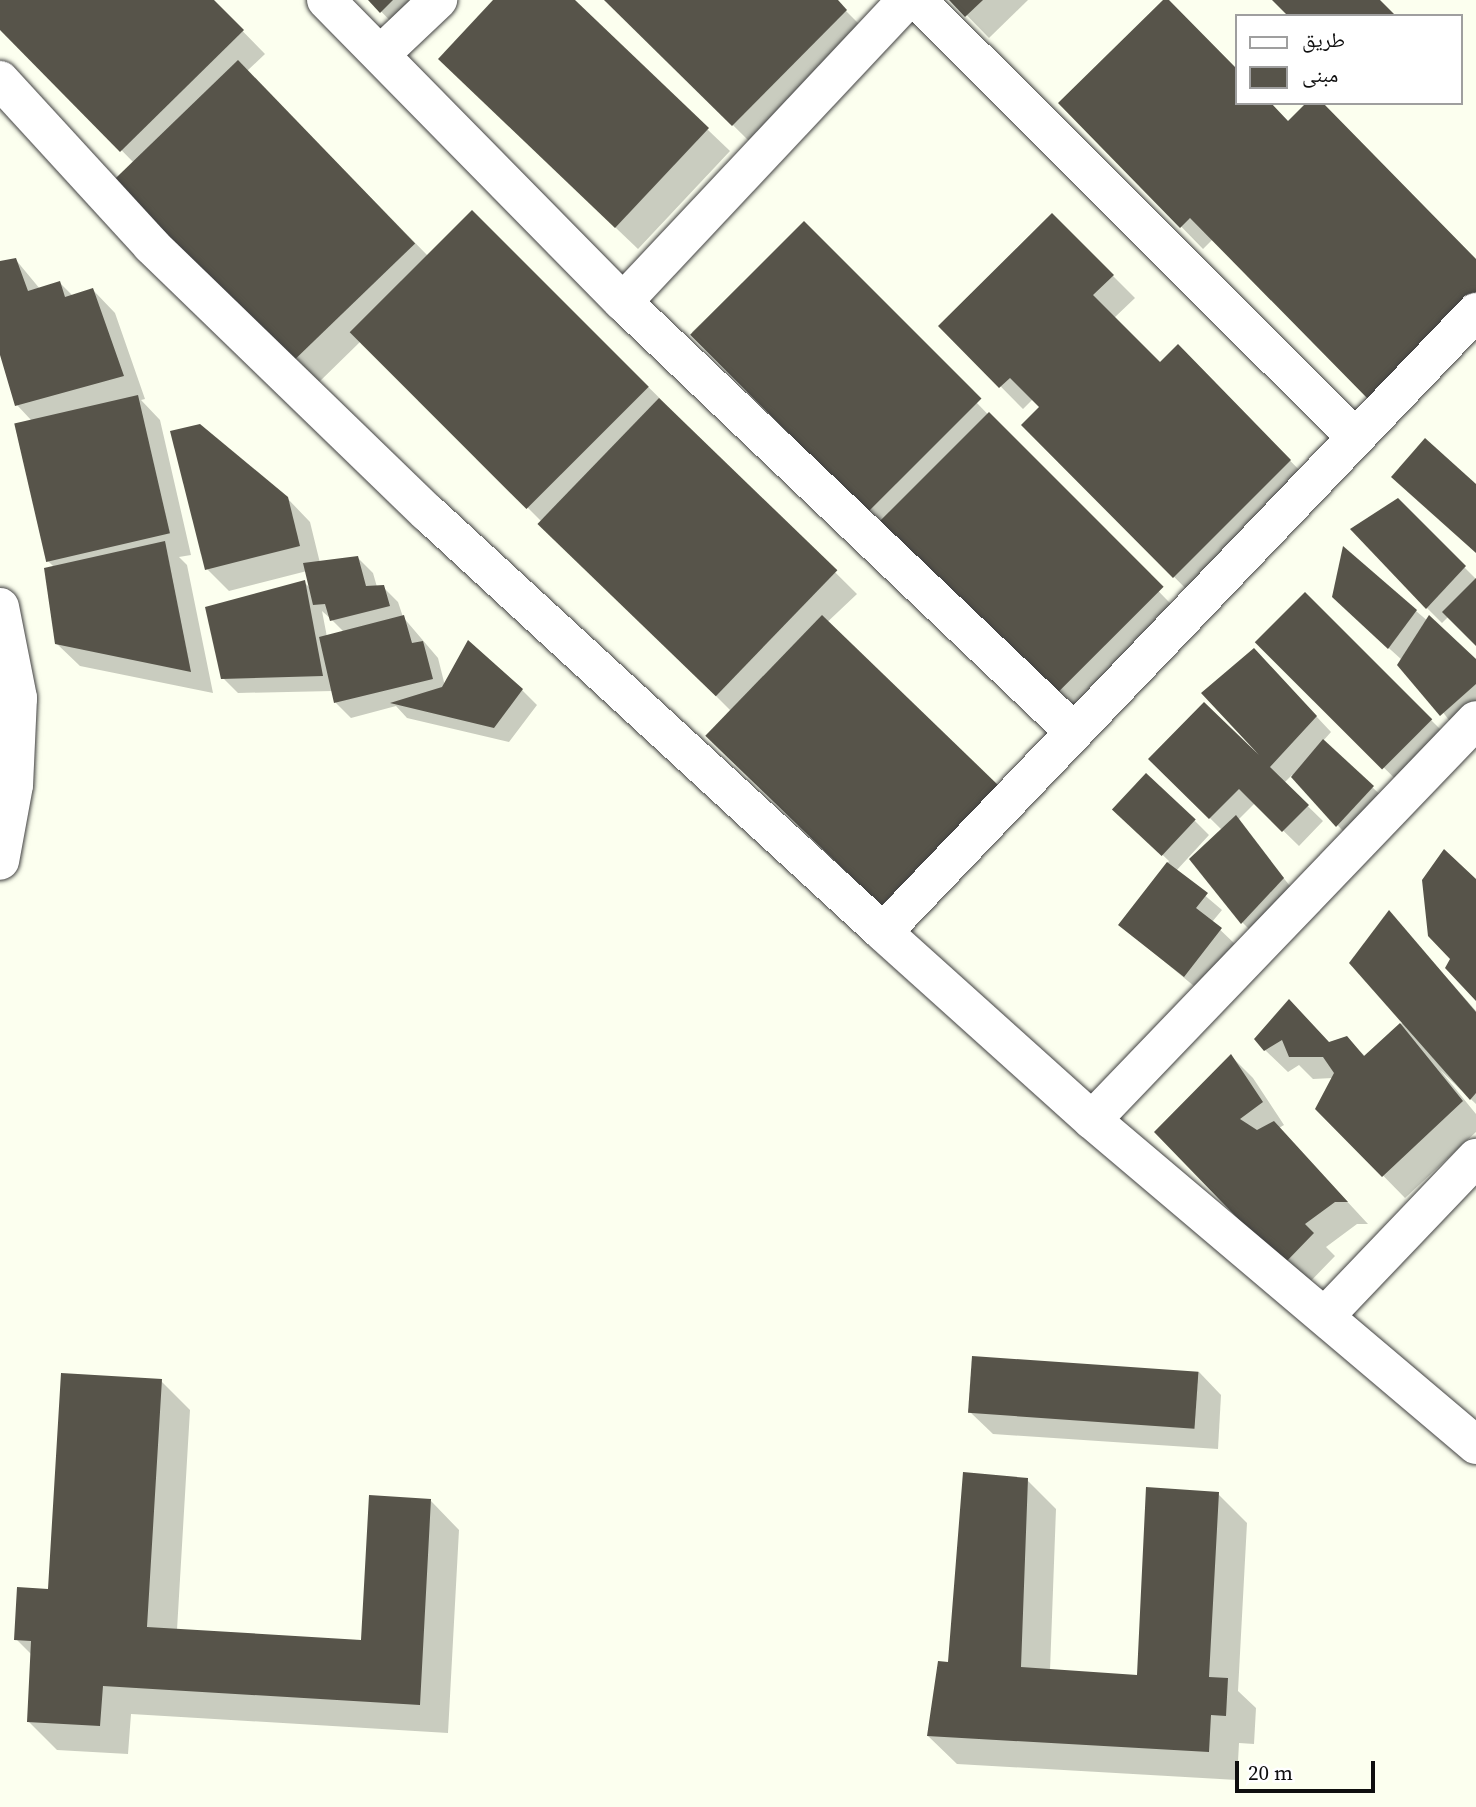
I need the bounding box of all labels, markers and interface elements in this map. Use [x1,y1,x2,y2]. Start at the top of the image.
legend [1234,14,1462,105]
text: طريق [1302,25,1345,54]
text: مبنى [1302,60,1338,89]
scale bar [1238,1748,1378,1792]
text: 20 m [1248,1758,1293,1787]

